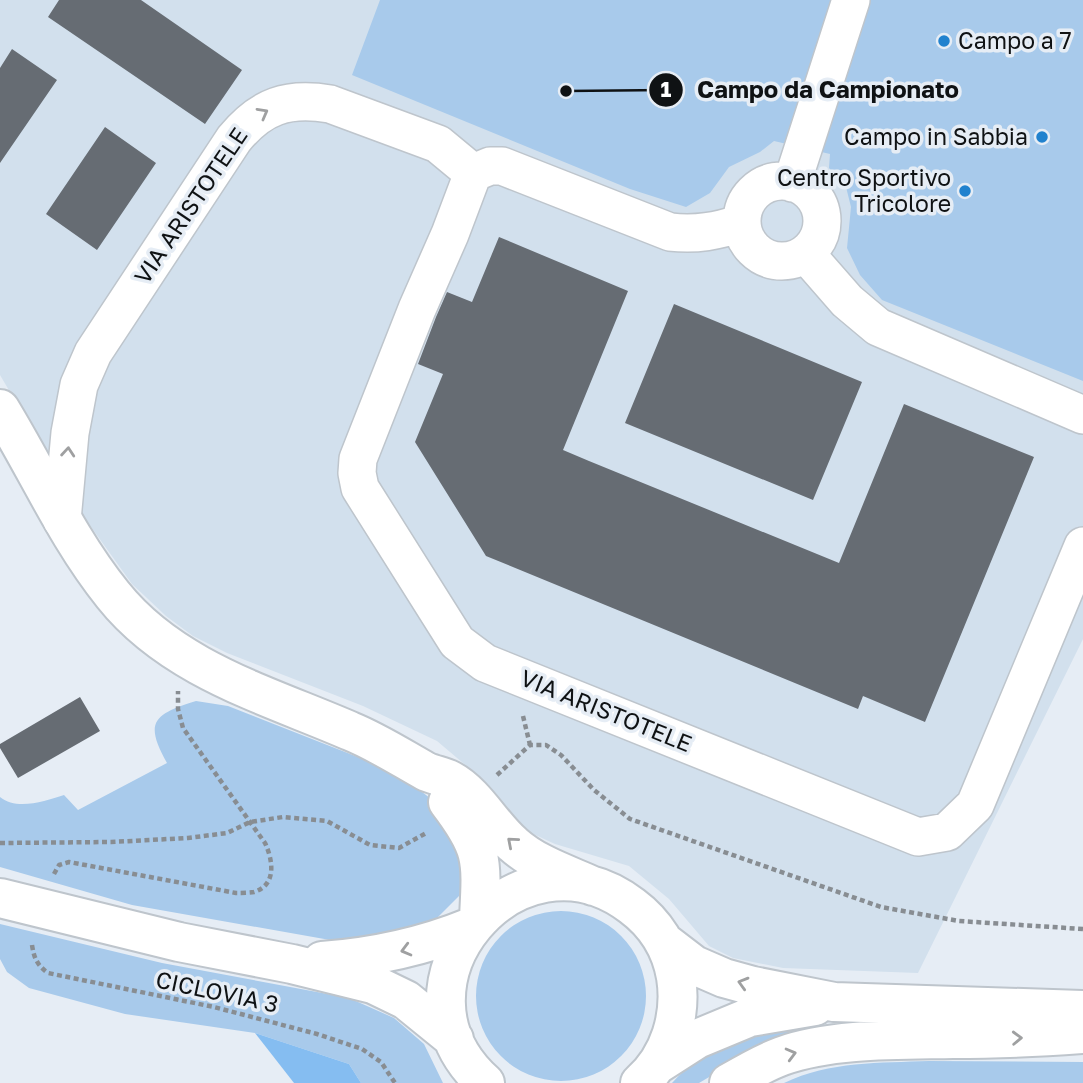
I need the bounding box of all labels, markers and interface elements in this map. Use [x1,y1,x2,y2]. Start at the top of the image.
place label: Campo a 7 [958,26,1072,54]
marker: Campo a 7 [936,33,952,49]
callout: Campo da Campionato [649,67,973,112]
text: Campo da Campionato [697,74,959,103]
text: 1 [661,76,672,102]
one-way arrow [255,108,268,121]
street label: VIA ARISTOTELE [128,122,253,289]
place label: Campo in Sabbia [844,122,1028,150]
marker: Campo in Sabbia [1034,129,1050,145]
place label: Centro Sportivo Tricolore [777,163,951,217]
marker: Centro Sportivo Tricolore [957,183,973,199]
one-way arrow [60,447,75,458]
street label: VIA ARISTOTELE [517,663,696,757]
one-way arrow [507,838,520,850]
one-way arrow [401,941,413,956]
street label: CICLOVIA 3 [153,964,281,1018]
one-way arrow [737,977,749,992]
one-way arrow [1012,1031,1023,1046]
one-way arrow [784,1048,796,1062]

